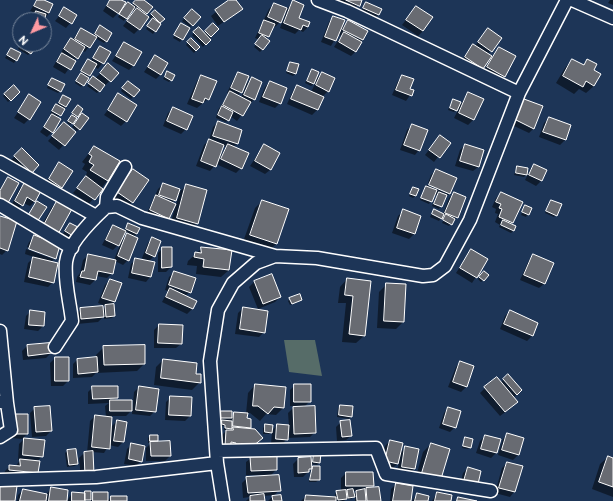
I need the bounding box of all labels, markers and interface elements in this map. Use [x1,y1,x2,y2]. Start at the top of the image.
north arrow [12,12,52,52]
text: N [16,33,31,47]

